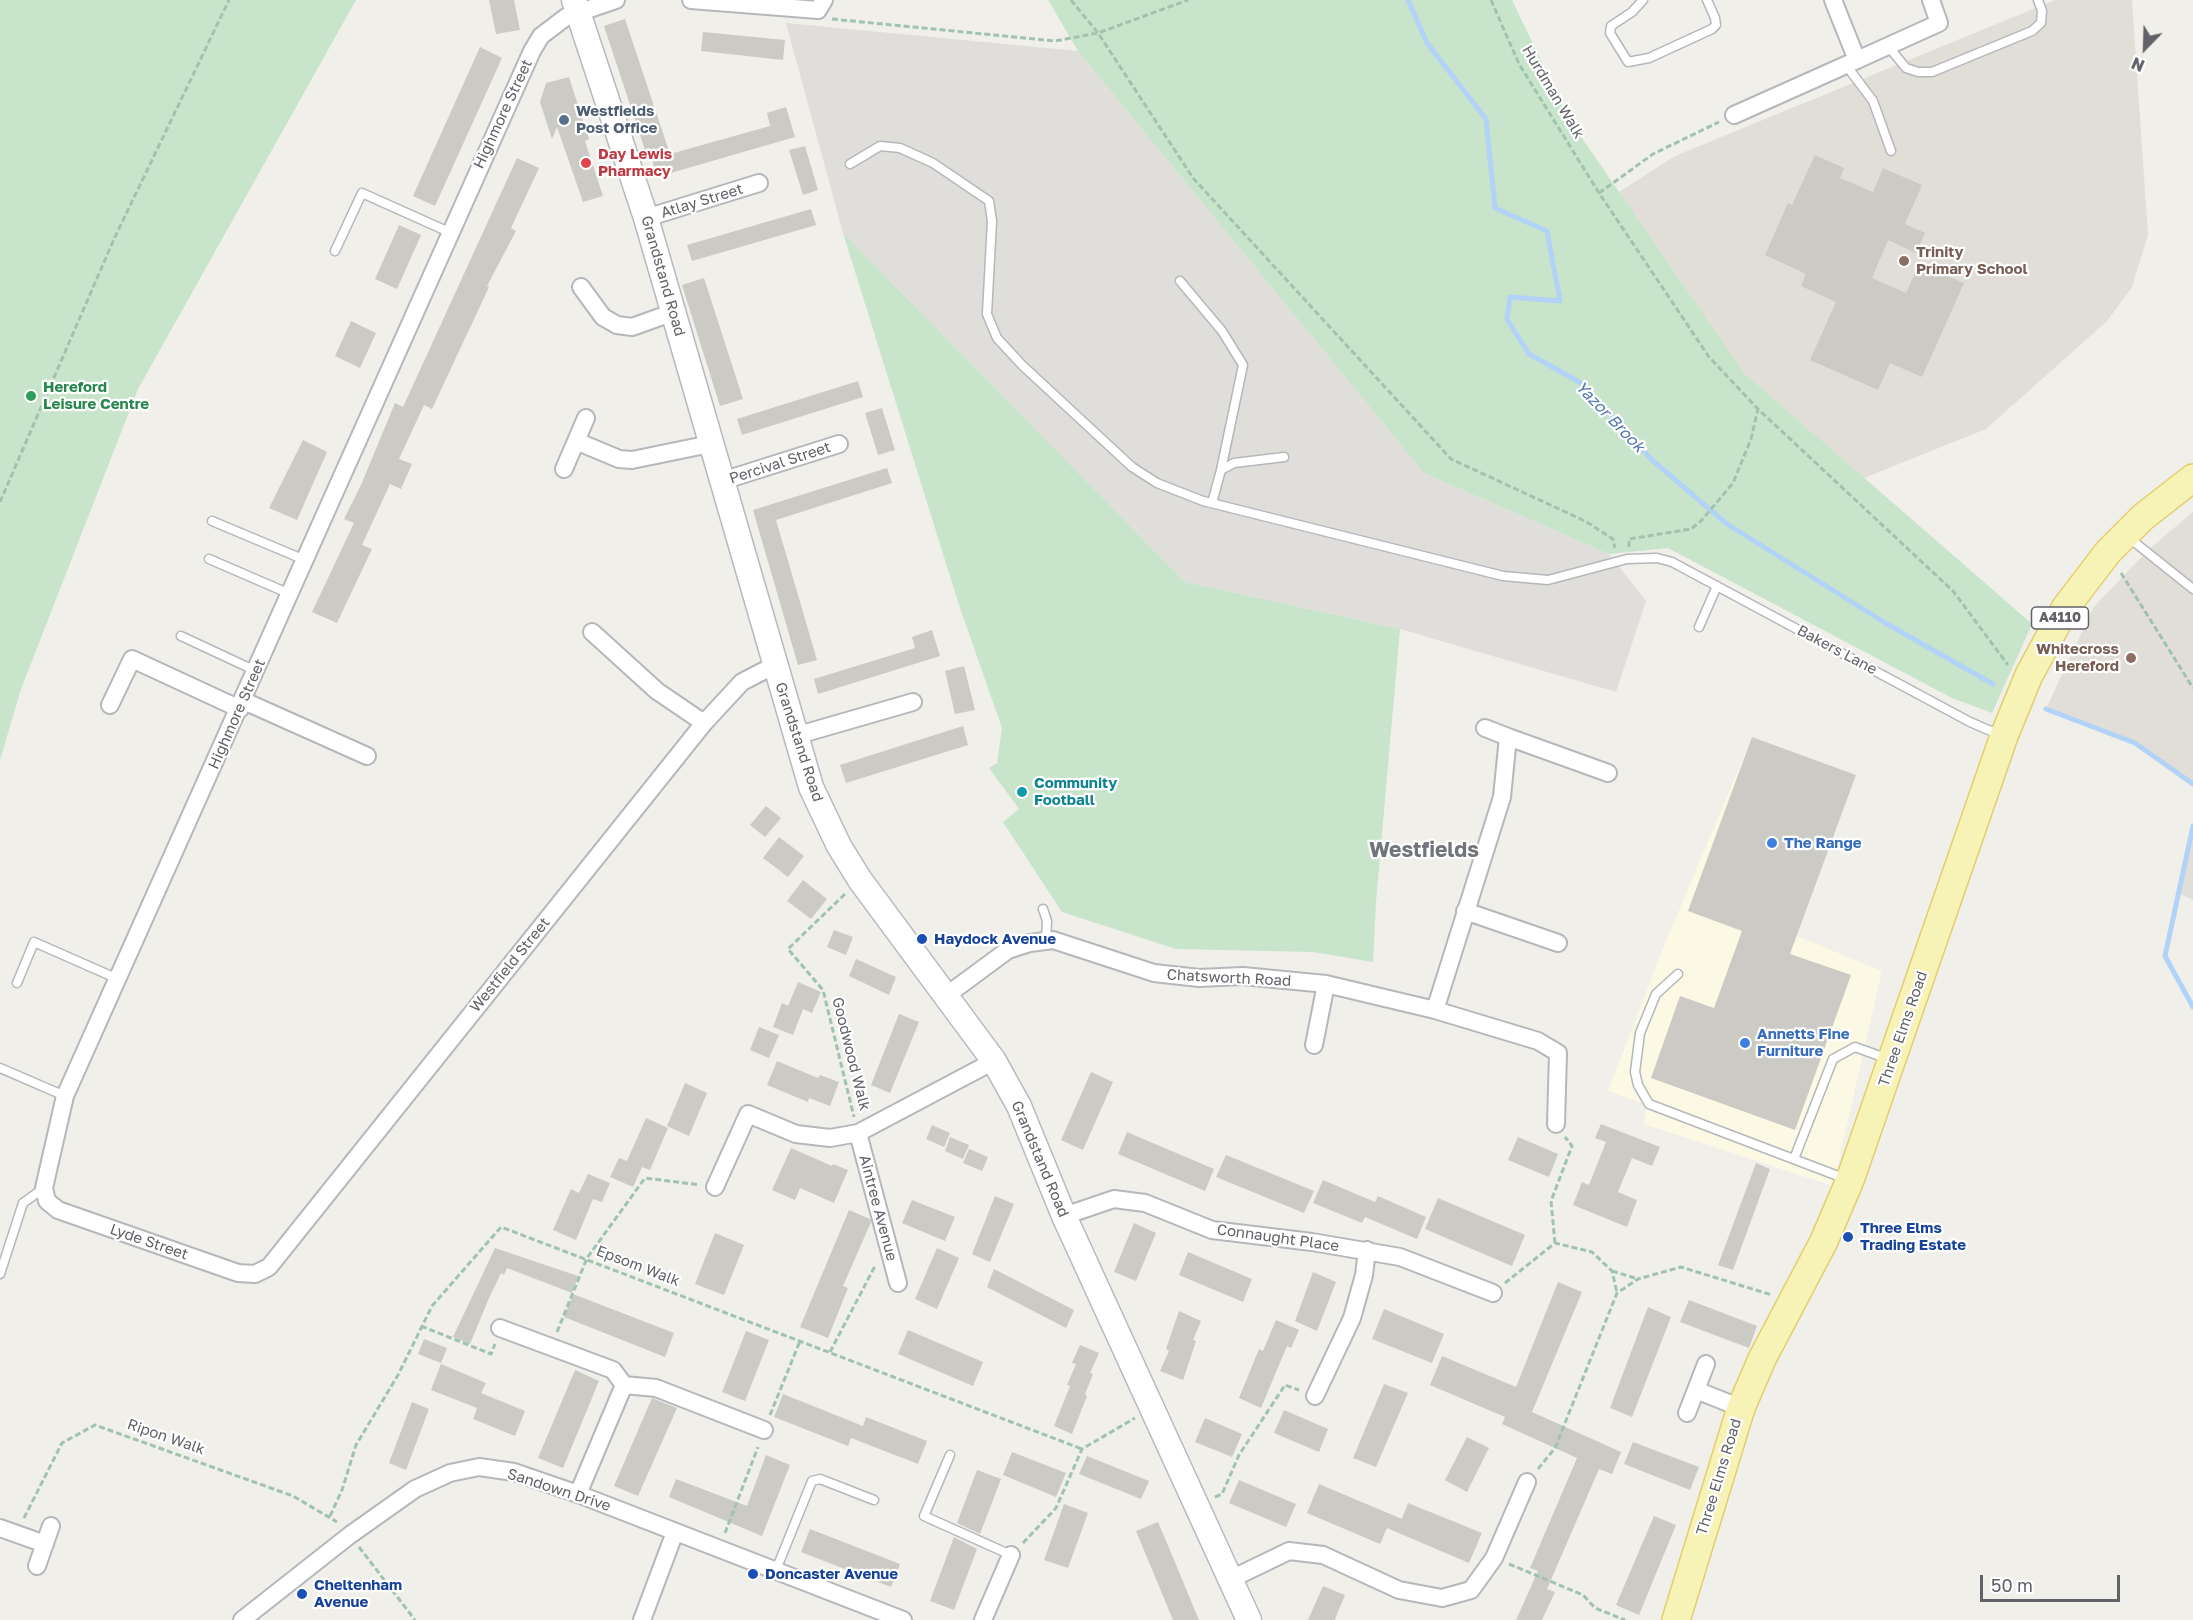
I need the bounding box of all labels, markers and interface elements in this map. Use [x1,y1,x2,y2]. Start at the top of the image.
north arrow [2115,18,2175,78]
street label: Hurdman Walk [1518,42,1588,142]
text: N [2128,53,2147,76]
street label: Highmore Street [470,56,536,172]
place label: Westfields Post Office [576,102,657,137]
marker: Westfields Post Office [557,113,571,127]
place label: Day Lewis Pharmacy [598,145,672,180]
marker: Day Lewis Pharmacy [579,156,593,170]
street label: Atlay Street [659,180,745,222]
street label: Grandstand Road [637,214,689,338]
place label: Trinity Primary School [1916,243,2028,278]
marker: Trinity Primary School [1897,254,1911,268]
place label: Hereford Leisure Centre [43,378,149,413]
water label: Yazor Brook [1571,378,1649,456]
marker: Hereford Leisure Centre [24,389,38,403]
street label: Percival Street [727,438,833,488]
road number: A4110 [2032,607,2088,629]
street label: Bakers Lane [1794,621,1880,679]
place label: Whitecross Hereford [2036,640,2119,675]
marker: Whitecross Hereford [2124,651,2138,665]
street label: Highmore Street [205,656,269,772]
street label: Grandstand Road [771,680,827,804]
place label: Community Football [1034,774,1117,809]
marker: Community Football [1015,785,1029,799]
place label: The Range [1784,834,1861,852]
marker: The Range [1765,836,1779,850]
district label: Westfields [1369,837,1479,863]
street label: Westfield Street [466,914,554,1016]
place label: Haydock Avenue [934,930,1056,948]
marker: Haydock Avenue [915,932,929,946]
street label: Chatsworth Road [1166,966,1292,990]
street label: Three Elms Road [1875,969,1931,1089]
street label: Goodwood Walk [828,995,874,1113]
place label: Annetts Fine Furniture [1757,1025,1850,1060]
marker: Annetts Fine Furniture [1738,1036,1752,1050]
street label: Grandstand Road [1007,1098,1073,1220]
street label: Aintree Avenue [855,1153,901,1263]
place label: Three Elms Trading Estate [1860,1219,1966,1254]
street label: Lyde Street [108,1220,190,1264]
street label: Connaught Place [1216,1221,1340,1255]
marker: Three Elms Trading Estate [1841,1230,1855,1244]
street label: Epsom Walk [594,1242,682,1290]
street label: Ripon Walk [125,1415,207,1459]
street label: Three Elms Road [1693,1416,1745,1538]
street label: Sandown Drive [505,1465,613,1515]
scale bar [1983,1563,2122,1601]
place label: Doncaster Avenue [765,1565,898,1583]
marker: Doncaster Avenue [746,1567,760,1581]
text: 50 m [1991,1574,2033,1596]
place label: Cheltenham Avenue [314,1576,402,1611]
marker: Cheltenham Avenue [295,1587,309,1601]

